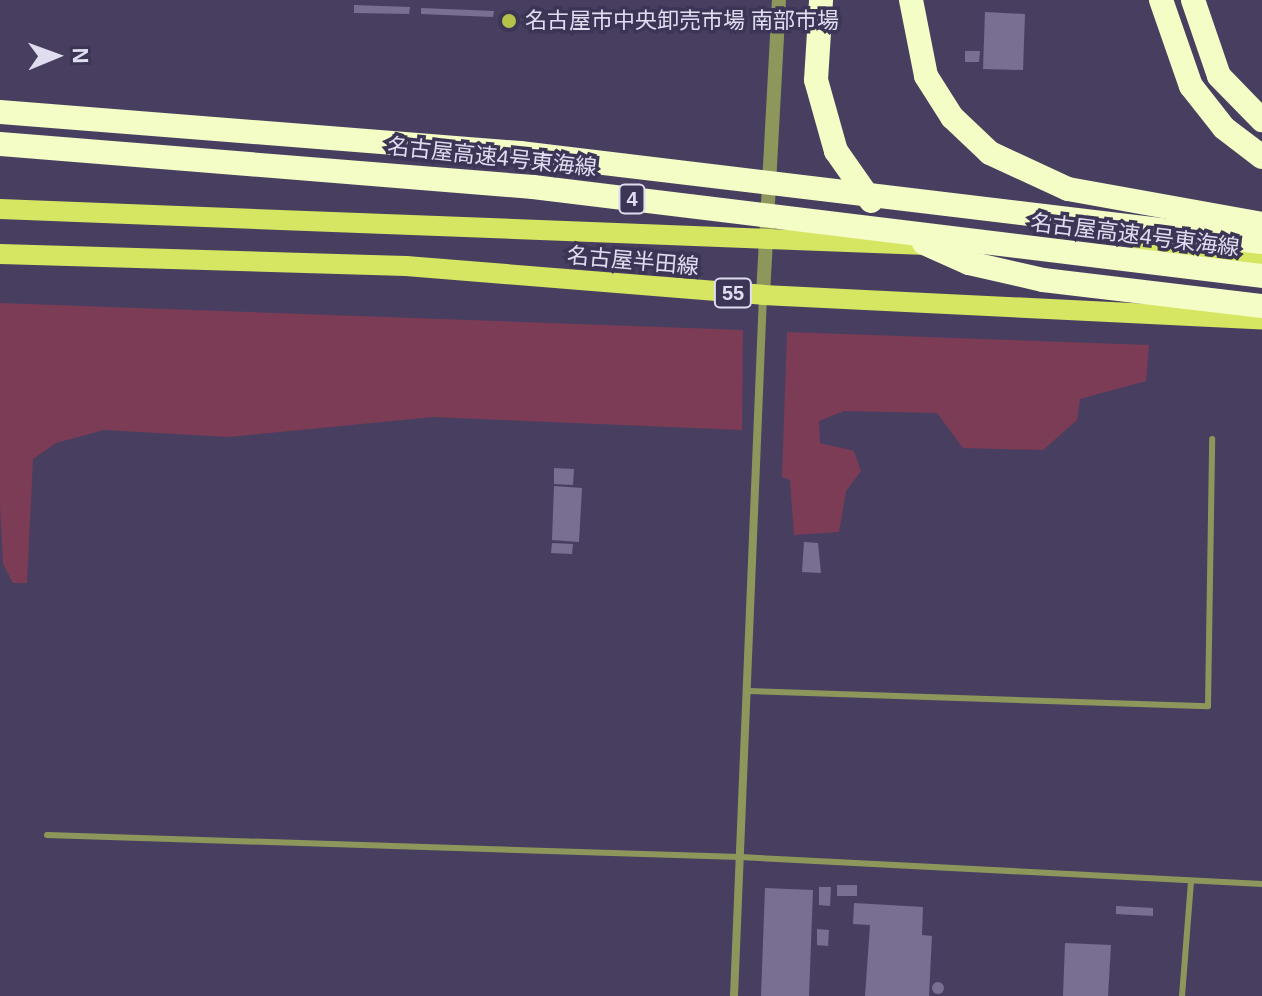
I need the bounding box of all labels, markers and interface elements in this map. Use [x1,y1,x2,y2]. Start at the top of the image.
place label: 名古屋市中央卸売市場 南部市場 [525,8,839,34]
marker: 名古屋市中央卸売市場 南部市場 [500,12,518,30]
north arrow [16,16,96,96]
text: N [68,47,93,64]
street label: 名古屋高速4号東海線 [386,133,598,181]
road number: 4 [618,183,646,215]
street label: 名古屋高速4号東海線 [1029,209,1241,261]
street label: 名古屋半田線 [566,242,700,280]
road number: 55 [713,277,753,309]

